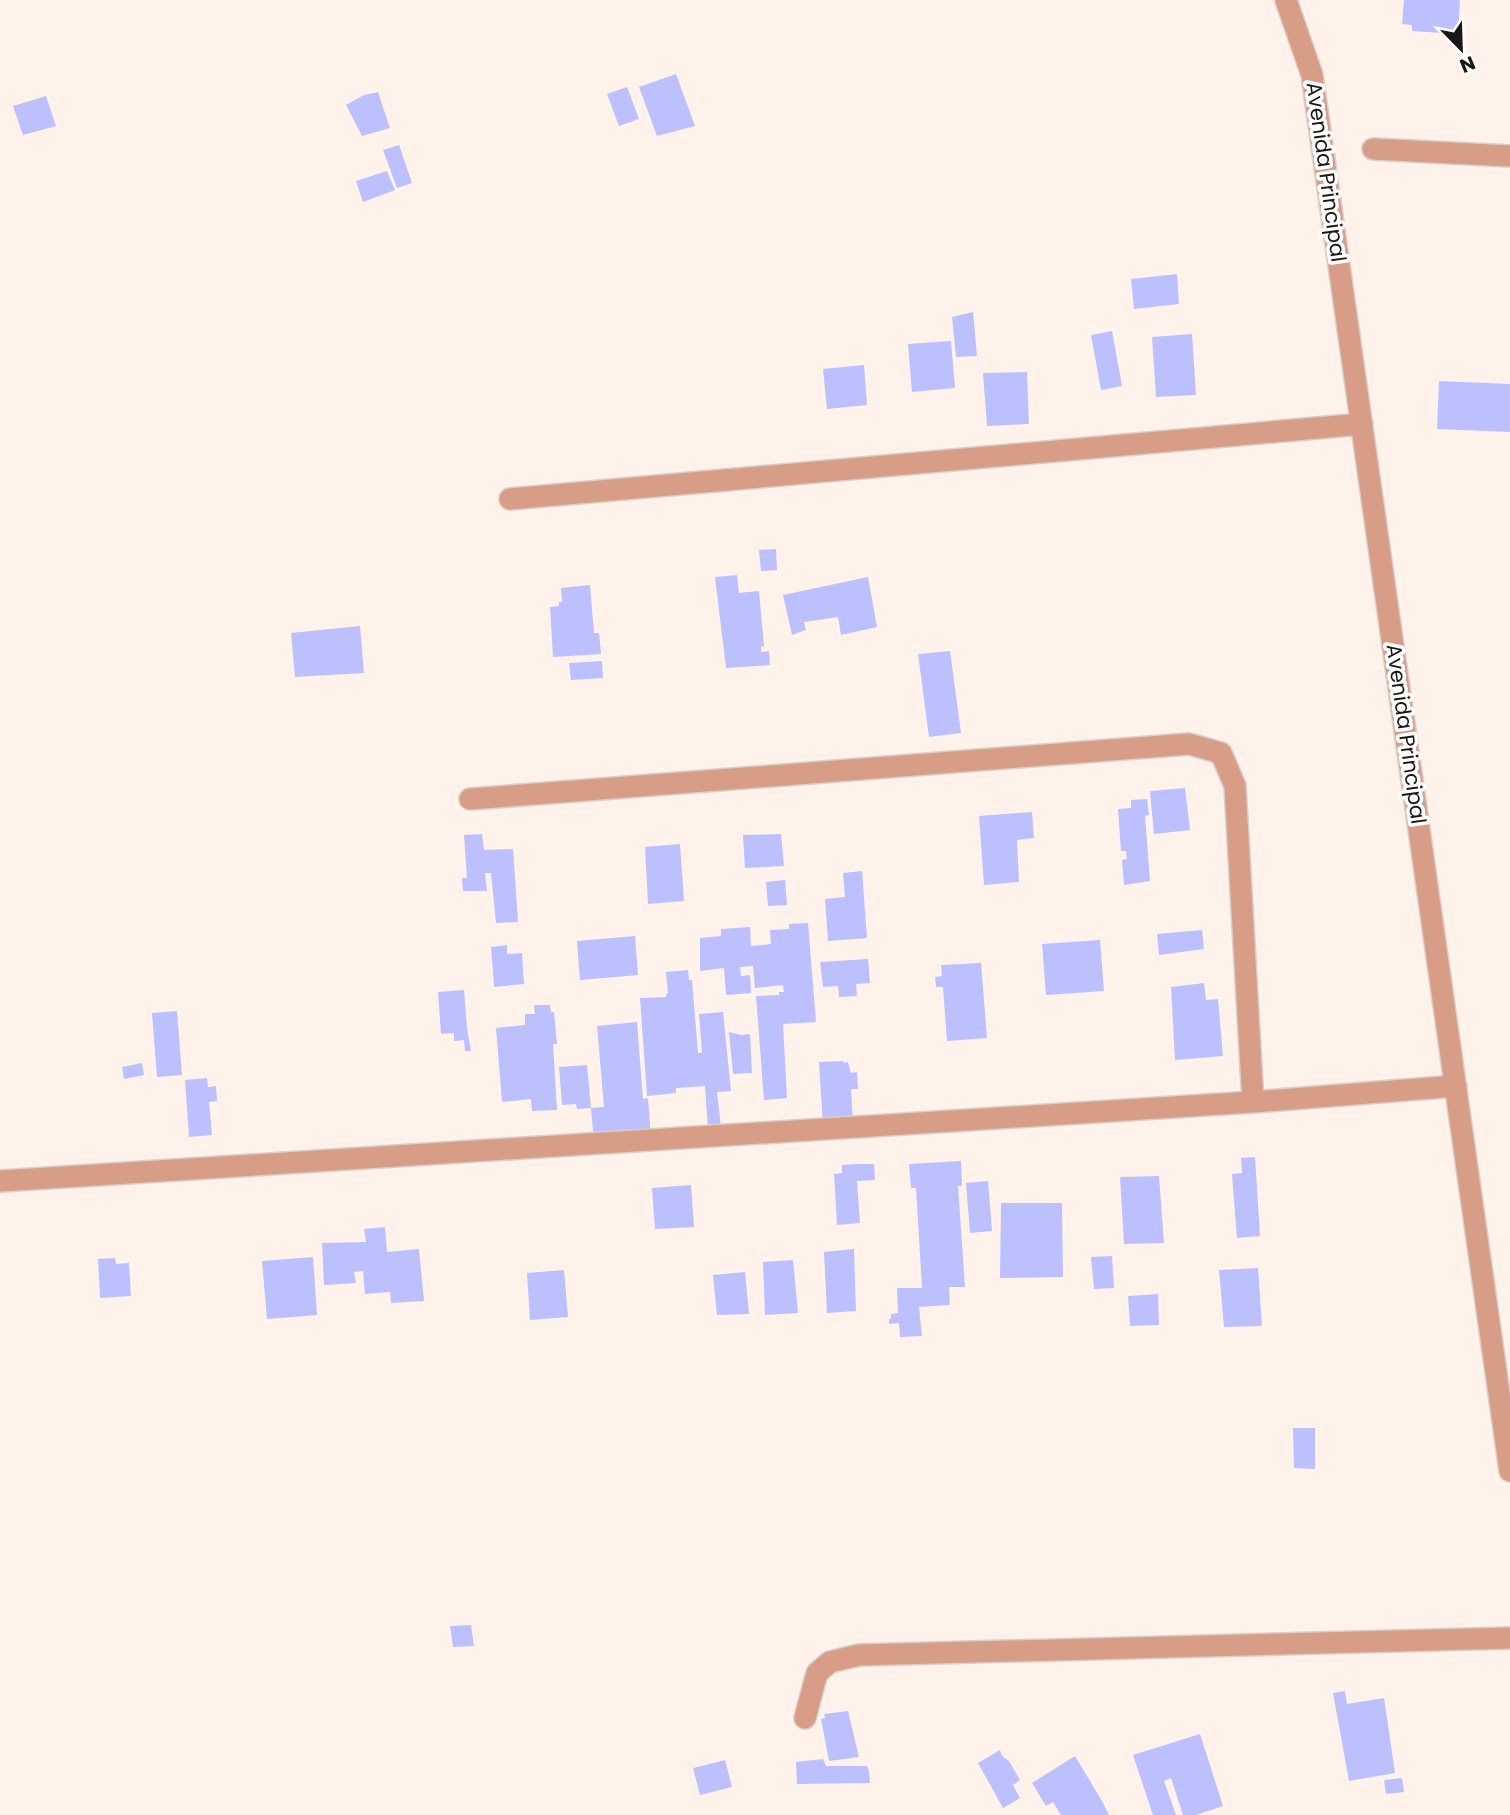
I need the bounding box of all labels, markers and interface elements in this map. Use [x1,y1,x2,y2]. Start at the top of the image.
north arrow [1426,14,1496,84]
text: N [1456,49,1479,79]
street label: Avenida Principal [1299,80,1353,264]
street label: Avenida Principal [1379,642,1433,826]

